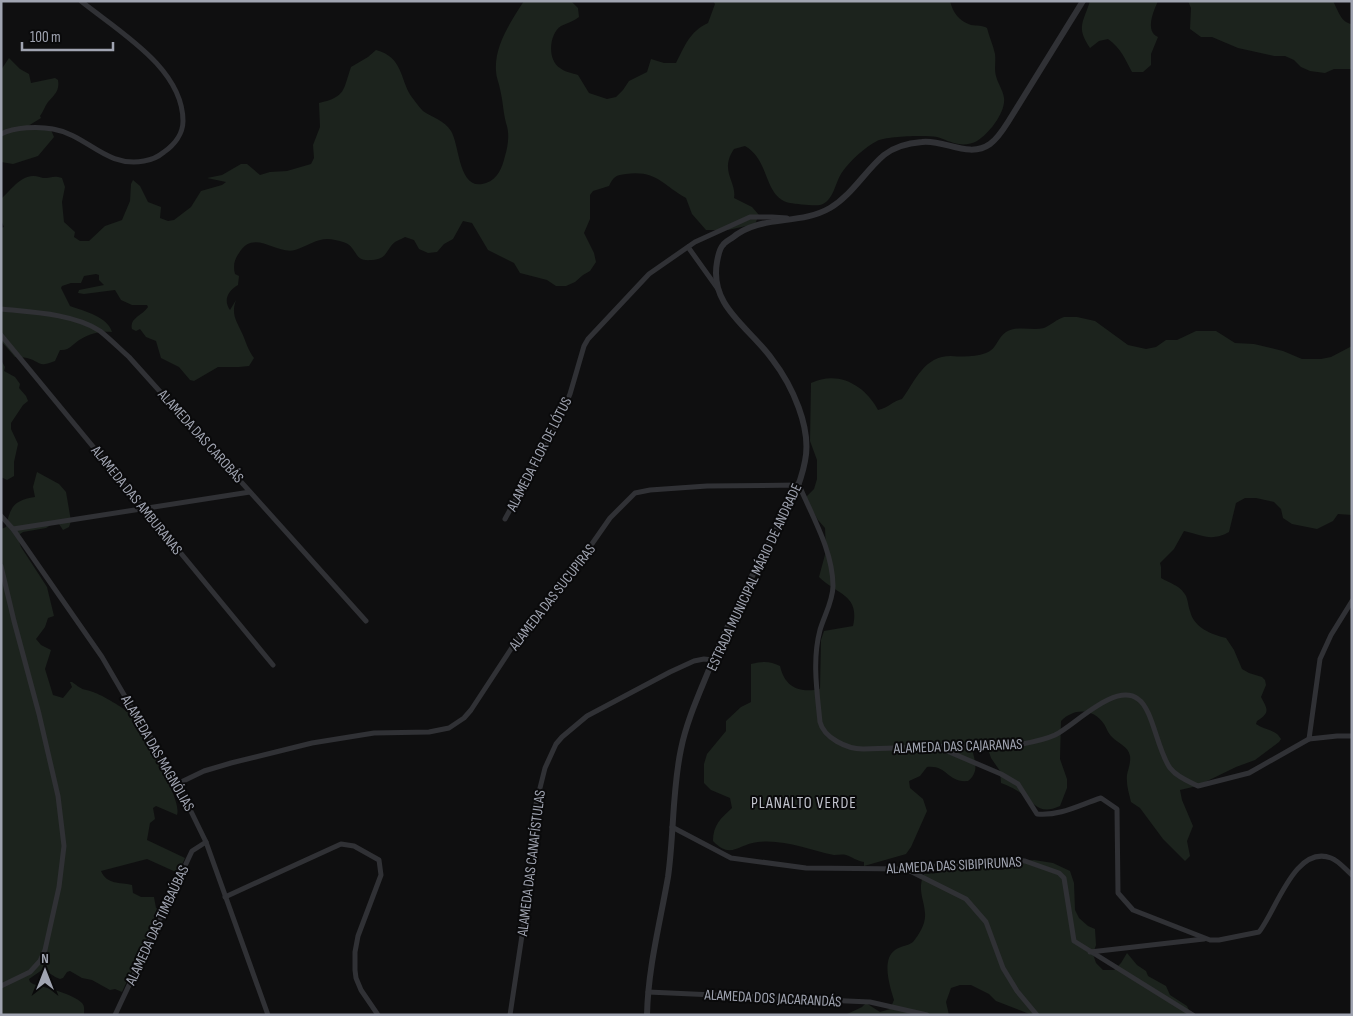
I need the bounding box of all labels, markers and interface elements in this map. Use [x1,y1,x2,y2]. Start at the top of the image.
scale bar [22,20,114,52]
text: 100 m [30,28,61,47]
street label: ALAMEDA DAS CAROBÁS [153,385,248,487]
street label: ALAMEDA FLOR DE LÓTUS [502,394,576,516]
street label: ALAMEDA DAS AMBURANAS [86,441,187,559]
street label: ESTRADA MUNICIPAL MÁRIO DE ANDRADE [703,480,806,674]
street label: ALAMEDA DAS SUCUPIRAS [504,540,600,655]
street label: ALAMEDA DAS MAGNÓLIAS [116,691,199,815]
street label: ALAMEDA DAS CAJARANAS [892,735,1023,758]
street label: ALAMEDA DAS CANAFÍSTULAS [513,789,550,938]
district label: PLANALTO VERDE [751,794,857,813]
street label: ALAMEDA DAS SIBIPIRUNAS [885,852,1022,879]
street label: ALAMEDA DAS TIMBAÚBAS [121,862,194,989]
north arrow [20,946,70,996]
text: N [41,950,49,967]
street label: ALAMEDA DOS JACARANDÁS [703,985,842,1012]

